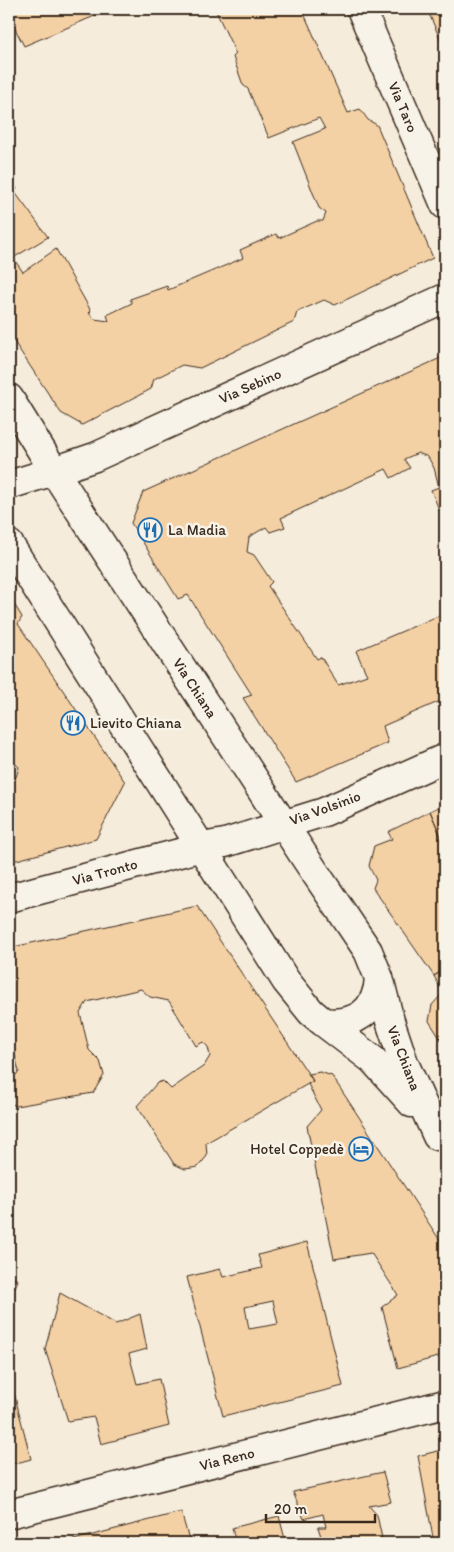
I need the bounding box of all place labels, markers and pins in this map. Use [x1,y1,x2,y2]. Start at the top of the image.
restaurant icon: La Madia [137,517,163,543]
place label: La Madia [168,521,226,539]
restaurant icon: Lievito Chiana [60,710,86,736]
place label: Lievito Chiana [90,714,182,732]
hotel icon: Hotel Coppedè [348,1136,374,1162]
place label: Hotel Coppedè [250,1140,344,1158]

